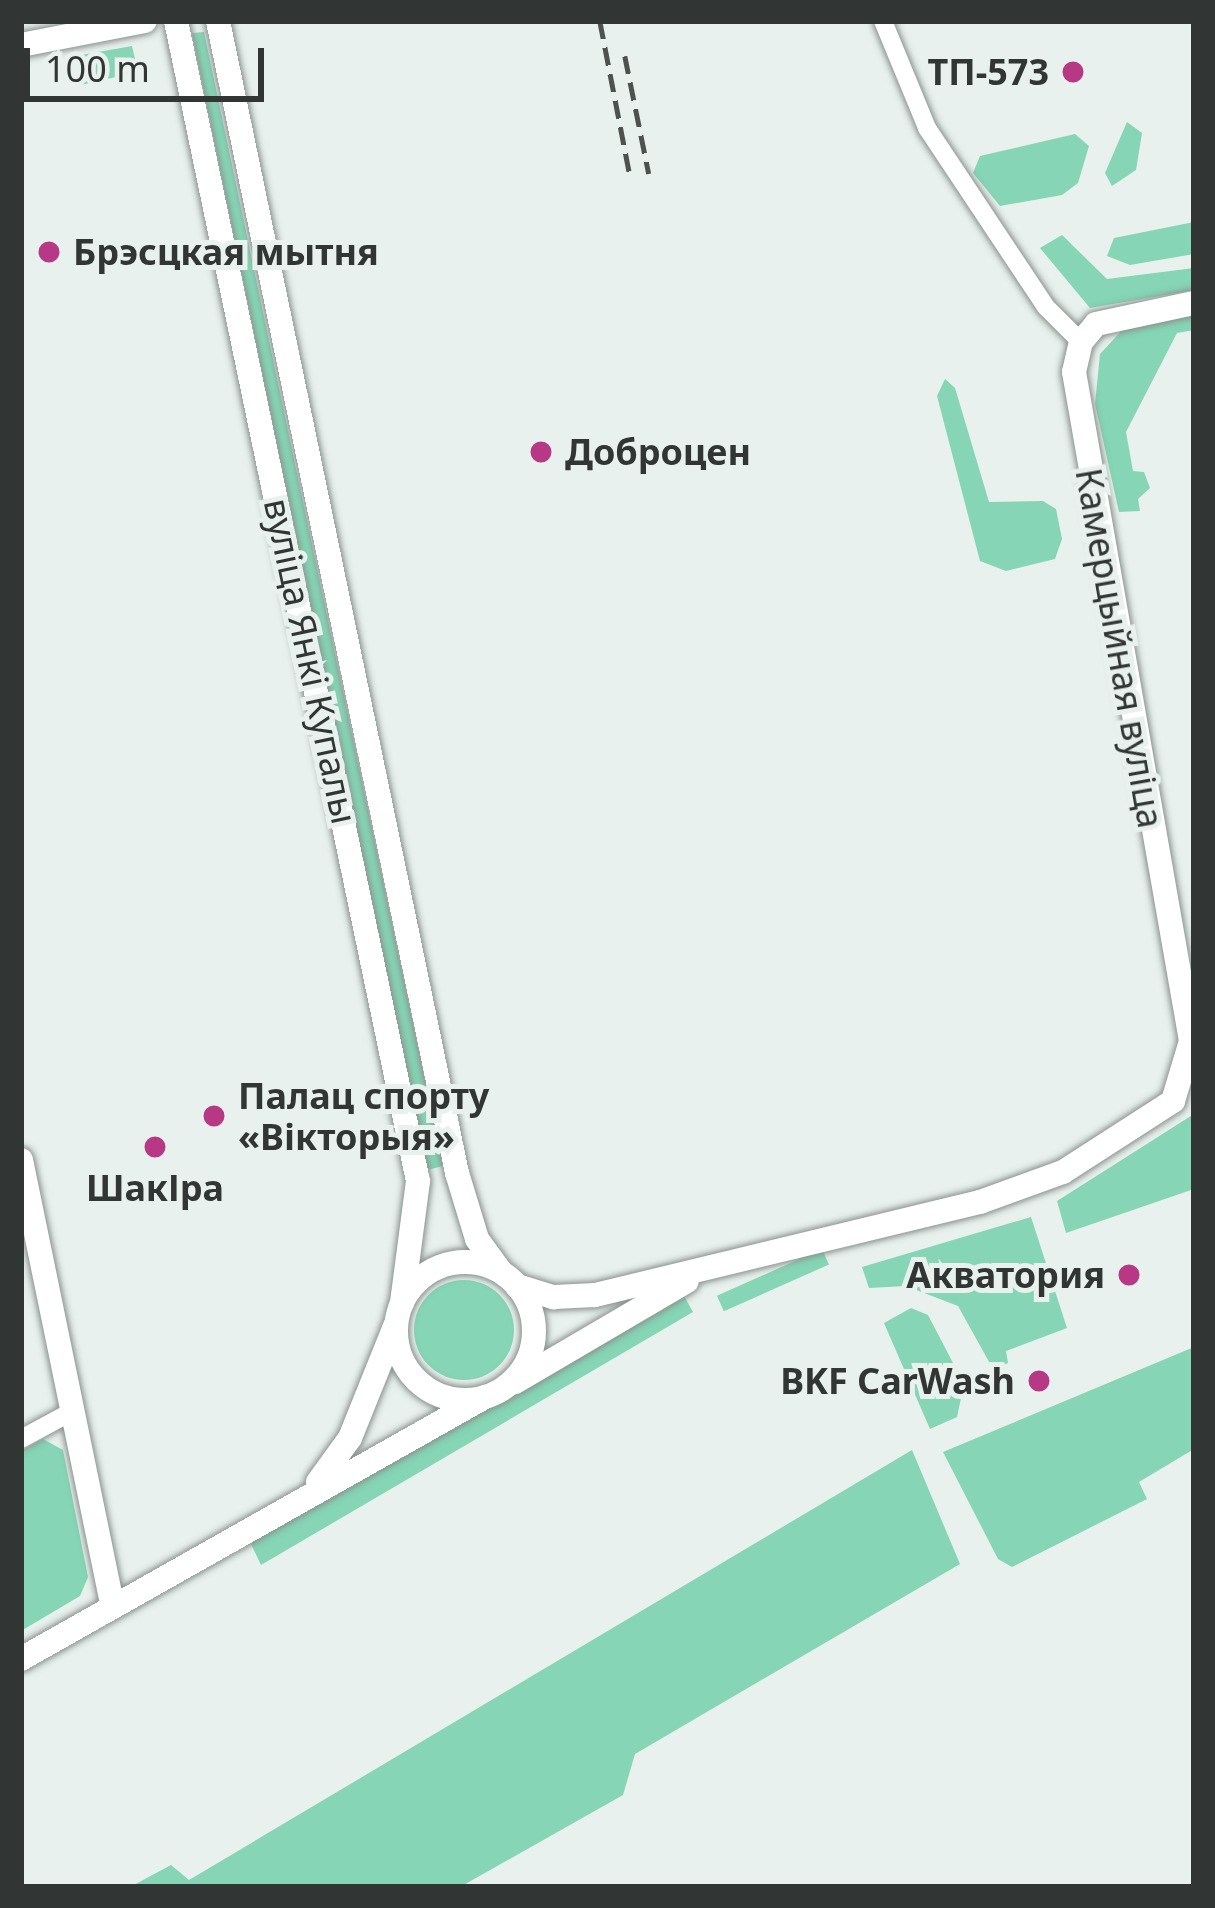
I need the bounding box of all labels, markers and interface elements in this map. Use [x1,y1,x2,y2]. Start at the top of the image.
scale bar [30,24,270,98]
text: 100 m [45,44,150,93]
place label: ТП-573 [928,50,1049,94]
marker: ТП-573 [1060,59,1086,85]
place label: Брэсцкая мытня [73,230,379,274]
marker: Брэсцкая мытня [36,239,62,265]
place label: Доброцен [565,430,751,474]
marker: Доброцен [528,439,554,465]
street label: Камерцыйная вуліца [1067,465,1173,831]
street label: вуліца Янкі Купалы [255,494,367,828]
place label: Палац спорту «Вікторыя» [238,1073,489,1158]
marker: Палац спорту «Вікторыя» [201,1103,227,1129]
marker: ШакІра [142,1134,168,1160]
place label: ШакІра [86,1166,224,1210]
place label: Акватория [906,1253,1105,1297]
marker: Акватория [1116,1262,1142,1288]
place label: BKF CarWash [780,1359,1015,1403]
marker: BKF CarWash [1026,1368,1052,1394]

